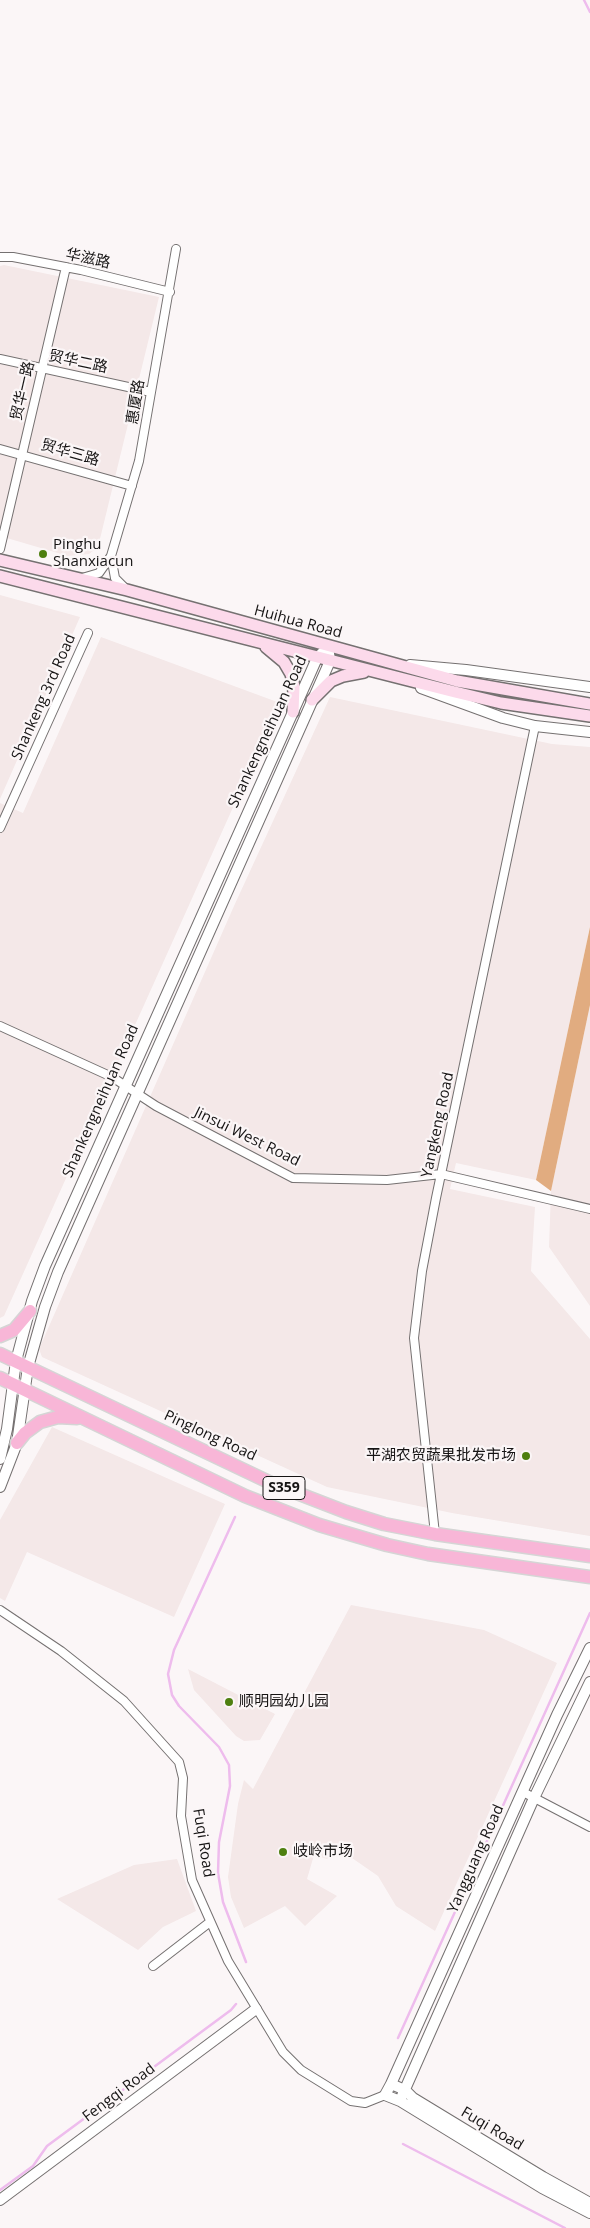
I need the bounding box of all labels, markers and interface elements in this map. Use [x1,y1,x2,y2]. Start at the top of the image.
street label: 华滋路 [64,246,112,272]
street label: 贸华二路 [47,347,109,377]
street label: 贸华一路 [7,360,39,422]
street label: 惠厦路 [124,378,148,426]
street label: 贸华三路 [39,436,101,470]
place label: Pinghu Shanxiacun [53,536,134,571]
marker: Pinghu Shanxiacun [37,548,49,560]
street label: Huihua Road [252,602,344,642]
street label: Shankeng 3rd Road [8,631,80,763]
street label: Shankengneihuan Road [225,653,311,811]
street label: Shankengneihuan Road [59,1022,143,1180]
street label: Yangkeng Road [418,1071,458,1179]
street label: Jinsui West Road [191,1104,303,1170]
street label: Pinglong Road [161,1407,259,1465]
place label: 平湖农贸蔬果批发市场 [366,1447,516,1465]
marker: 平湖农贸蔬果批发市场 [520,1450,532,1462]
road number: S359 [263,1476,305,1500]
place label: 顺明园幼儿园 [239,1693,329,1711]
marker: 顺明园幼儿园 [223,1696,235,1708]
street label: Yangguang Road [444,1802,508,1916]
street label: Fuqi Road [189,1807,217,1879]
place label: 岐岭市场 [293,1843,353,1861]
marker: 岐岭市场 [277,1846,289,1858]
street label: Fengqi Road [79,2060,159,2126]
street label: Fuqi Road [458,2103,526,2155]

